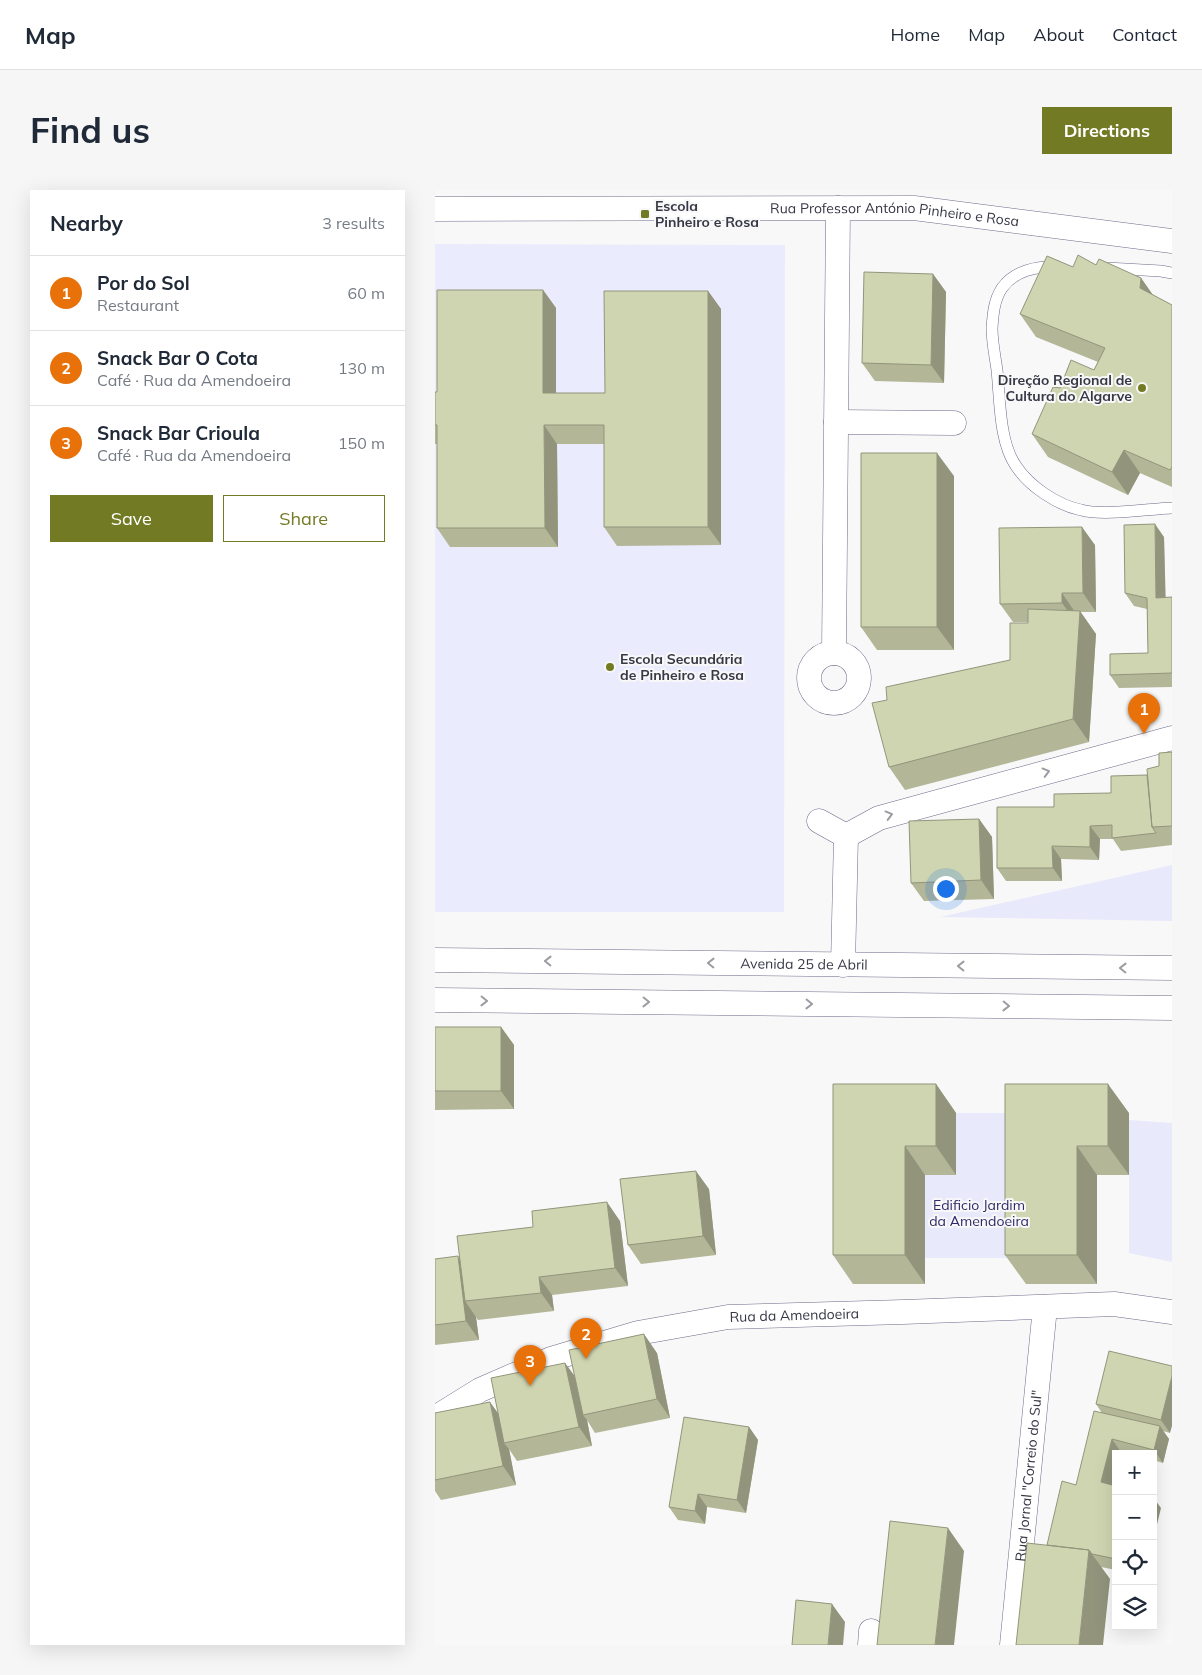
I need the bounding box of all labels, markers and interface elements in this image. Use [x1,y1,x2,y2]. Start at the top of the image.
text: Map [25,20,76,50]
text: Home [890,23,940,46]
text: Map [968,23,1005,46]
text: About [1033,23,1084,46]
text: Contact [1112,23,1177,46]
button: Directions [1042,107,1172,154]
text: Find us [30,108,150,152]
place label: Escola Pinheiro e Rosa [655,197,759,231]
street label: Rua Professor António Pinheiro e Rosa [770,199,1020,230]
marker: Escola Pinheiro e Rosa [639,208,651,220]
text: Nearby [50,210,123,236]
text: 3 results [322,213,385,233]
text: Por do Sol [97,271,190,295]
text: 1 [61,283,71,303]
text: 60 m [348,283,385,303]
text: Restaurant [97,295,179,315]
text: Snack Bar O Cota [97,346,258,370]
text: 2 [61,358,71,378]
text: 130 m [338,358,385,378]
text: Café · Rua da Amendoeira [97,370,291,390]
place label: Direção Regional de Cultura do Algarve [998,371,1132,405]
marker: Direção Regional de Cultura do Algarve [1136,382,1148,394]
text: Snack Bar Crioula [97,421,260,445]
text: 3 [61,433,71,453]
text: 150 m [338,433,385,453]
text: Café · Rua da Amendoeira [97,445,291,465]
button: Save [50,495,213,542]
button: Share [223,495,385,542]
place label: Escola Secundária de Pinheiro e Rosa [620,650,744,684]
marker: Escola Secundária de Pinheiro e Rosa [604,661,616,673]
pin: 1 [1128,693,1160,734]
one-way arrow [1042,767,1050,778]
one-way arrow [885,810,893,820]
your location [933,876,959,902]
street label: Avenida 25 de Abril [740,954,868,974]
one-way arrow [544,956,552,966]
one-way arrow [707,958,714,968]
one-way arrow [957,961,964,971]
one-way arrow [1119,963,1127,973]
one-way arrow [480,996,488,1006]
one-way arrow [642,997,650,1007]
one-way arrow [805,999,813,1009]
one-way arrow [1002,1001,1010,1011]
park label: Edificio Jardim da Amendoeira [929,1196,1029,1230]
street label: Rua da Amendoeira [729,1304,859,1326]
pin: 2 [570,1318,602,1359]
pin: 3 [514,1345,546,1386]
street label: Rua Jornal "Correio do Sul" [1011,1389,1046,1562]
map controls [1112,1450,1157,1630]
button: + [1112,1450,1157,1495]
button: − [1112,1495,1157,1540]
button: locate [1112,1540,1157,1585]
button: layers [1112,1585,1157,1630]

